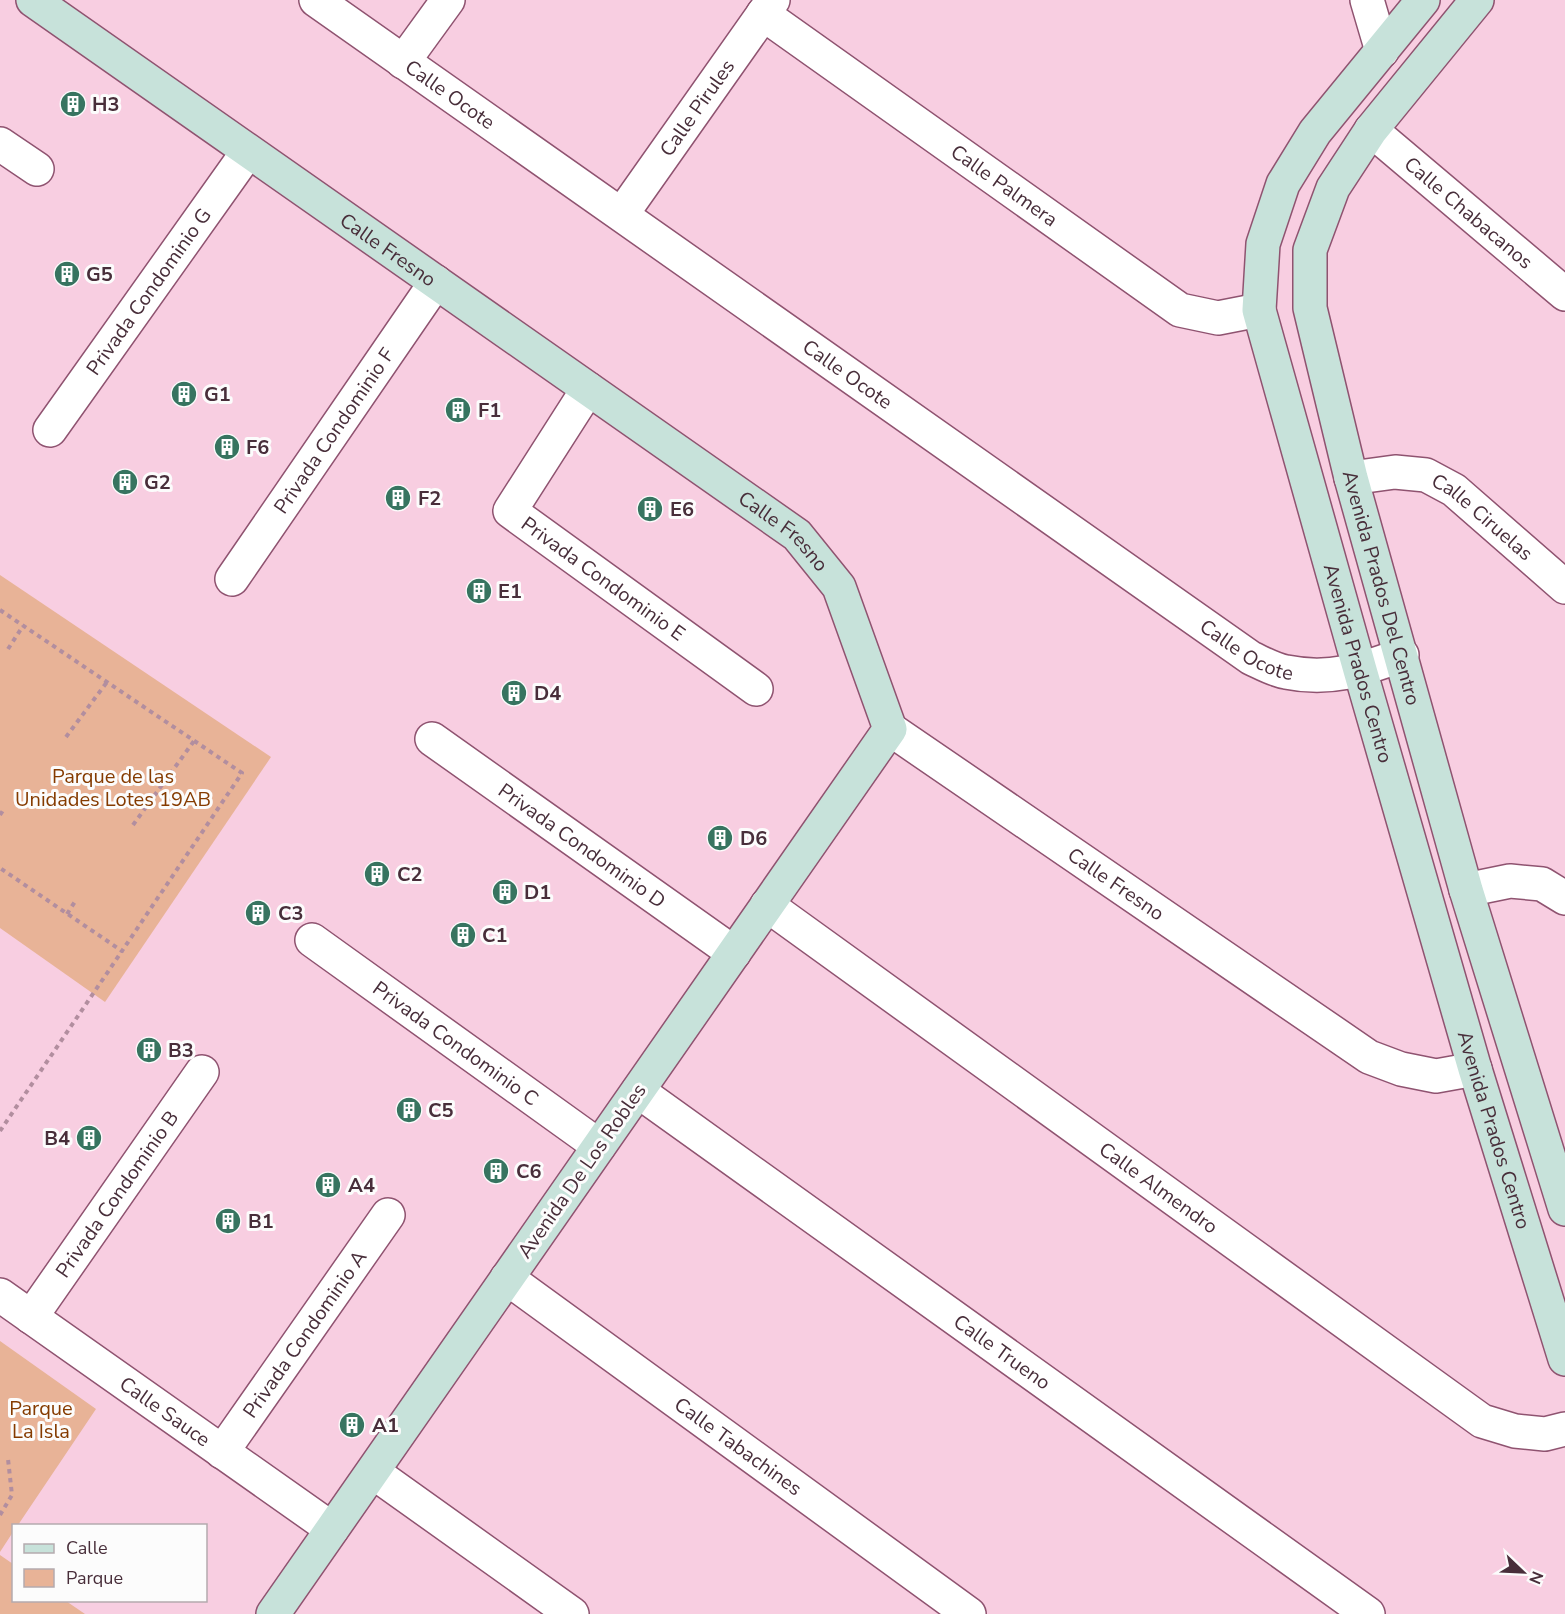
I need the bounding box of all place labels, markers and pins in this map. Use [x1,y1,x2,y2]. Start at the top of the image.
building icon: H3 [58,89,88,119]
place label: H3 [92,91,119,118]
building icon: G5 [52,259,82,289]
place label: G5 [86,261,113,288]
building icon: G1 [169,379,199,409]
place label: G1 [204,381,231,408]
building icon: F1 [443,395,473,425]
place label: F1 [478,397,501,424]
building icon: F6 [212,432,242,462]
place label: F6 [246,434,269,461]
building icon: G2 [110,467,140,497]
place label: G2 [144,469,171,496]
building icon: F2 [383,483,413,513]
place label: F2 [418,485,441,512]
building icon: E6 [635,494,665,524]
place label: E6 [670,496,694,523]
building icon: E1 [464,576,494,606]
place label: E1 [498,578,522,605]
building icon: D4 [499,678,529,708]
place label: D4 [534,680,561,707]
building icon: D6 [705,823,735,853]
place label: D6 [740,825,767,852]
building icon: C2 [362,859,392,889]
place label: C2 [397,861,423,888]
building icon: D1 [490,877,520,907]
place label: D1 [524,879,551,906]
building icon: C3 [243,898,273,928]
place label: C3 [278,900,304,927]
building icon: C1 [448,920,478,950]
place label: C1 [482,922,508,949]
building icon: B3 [134,1035,164,1065]
place label: B3 [168,1037,194,1064]
building icon: C5 [394,1095,424,1125]
place label: C5 [428,1097,454,1124]
building icon: B4 [74,1123,104,1153]
place label: B4 [44,1125,70,1152]
building icon: C6 [481,1156,511,1186]
place label: C6 [516,1158,542,1185]
building icon: A4 [313,1170,343,1200]
place label: A4 [348,1172,375,1199]
building icon: B1 [213,1206,243,1236]
place label: B1 [248,1208,274,1235]
building icon: A1 [337,1410,367,1440]
place label: A1 [372,1412,399,1439]

